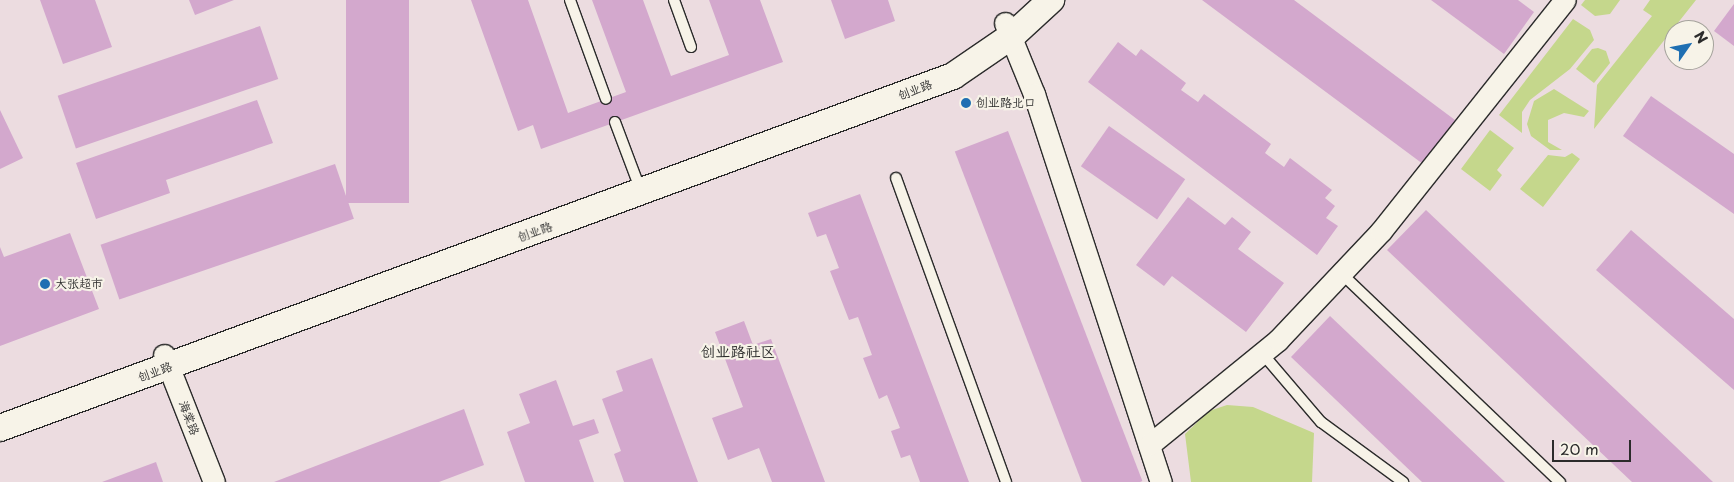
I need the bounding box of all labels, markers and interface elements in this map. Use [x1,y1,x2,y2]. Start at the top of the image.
north arrow [1664,20,1714,70]
text: N [1689,27,1713,47]
street label: 创业路 [896,77,934,103]
place label: 创业路北口 [976,96,1036,110]
marker: 创业路北口 [960,97,972,109]
street label: 创业路 [516,219,554,245]
place label: 大张超市 [55,277,103,291]
marker: 大张超市 [39,278,51,290]
district label: 创业路社区 [701,342,775,360]
street label: 创业路 [136,359,174,385]
street label: 海棠路 [176,399,202,437]
scale bar [1554,430,1633,462]
text: 20 m [1560,437,1599,460]

